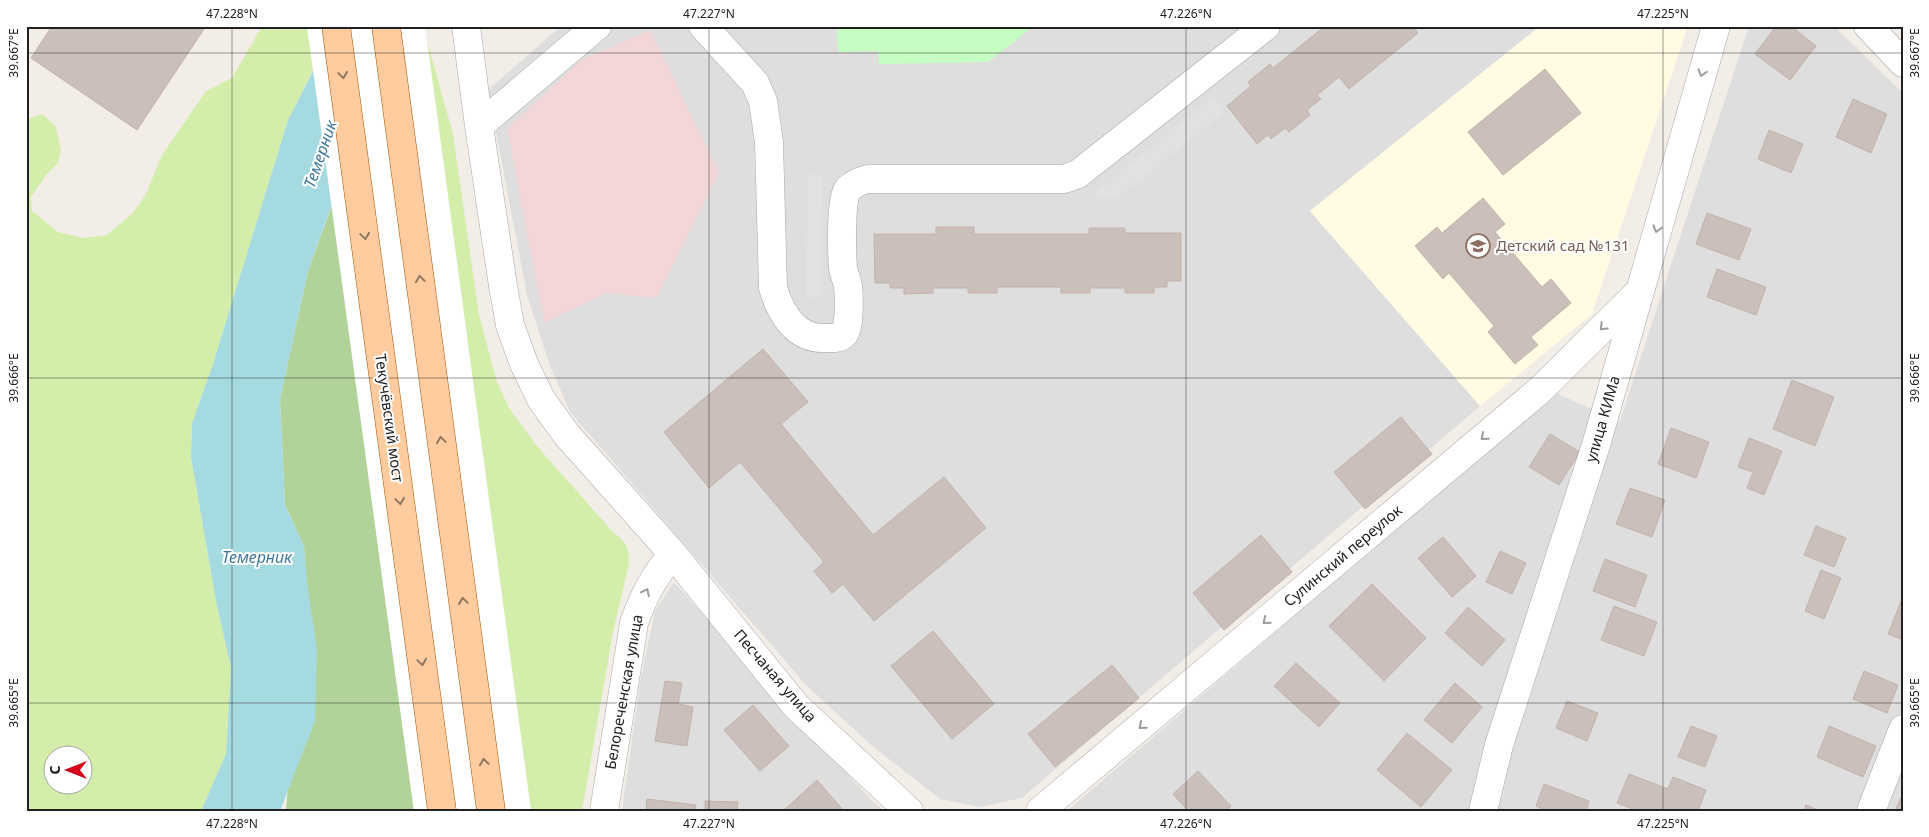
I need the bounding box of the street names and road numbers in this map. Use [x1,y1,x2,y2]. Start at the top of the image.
street label: Текучёвский мост [371,352,409,484]
street label: улица КИМа [1580,373,1624,464]
street label: Сулинский переулок [1279,500,1406,611]
street label: Белореченская улица [600,613,647,771]
street label: Песчаная улица [730,625,822,726]

